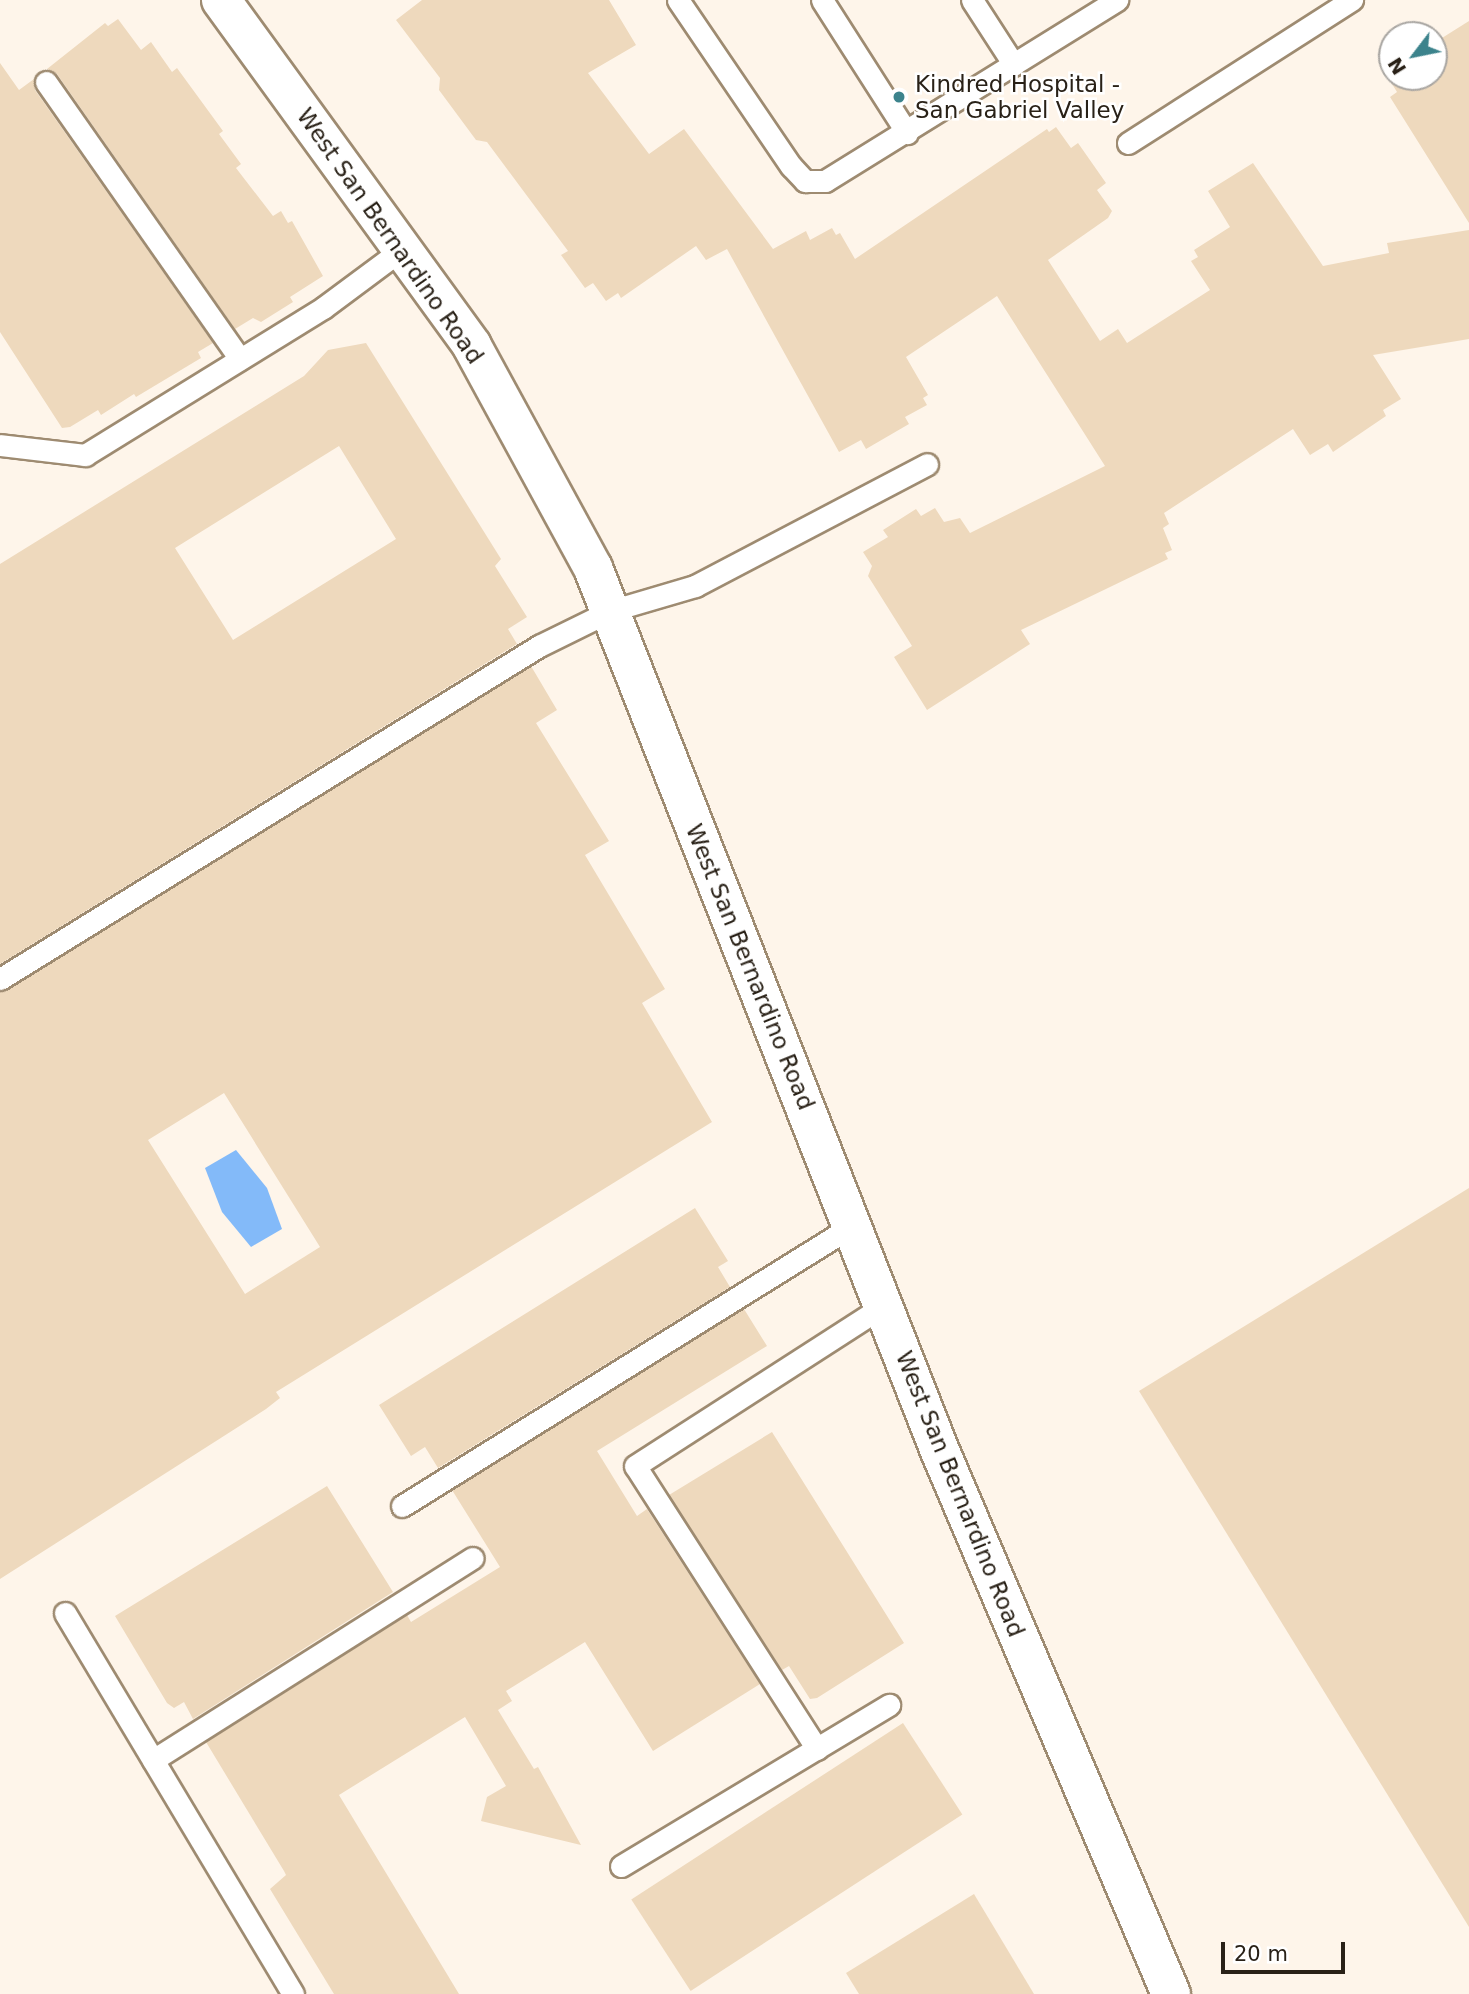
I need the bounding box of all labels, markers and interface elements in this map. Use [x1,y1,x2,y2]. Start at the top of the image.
north arrow [1378,21,1448,91]
text: N [1383,53,1410,79]
place label: Kindred Hospital - San Gabriel Valley [915,70,1124,124]
marker: Kindred Hospital - San Gabriel Valley [889,87,909,107]
street label: West San Bernardino Road [291,103,489,369]
street label: West San Bernardino Road [680,820,820,1114]
street label: West San Bernardino Road [890,1347,1030,1641]
scale bar [1224,1927,1348,1971]
text: 20 m [1234,1942,1288,1966]

